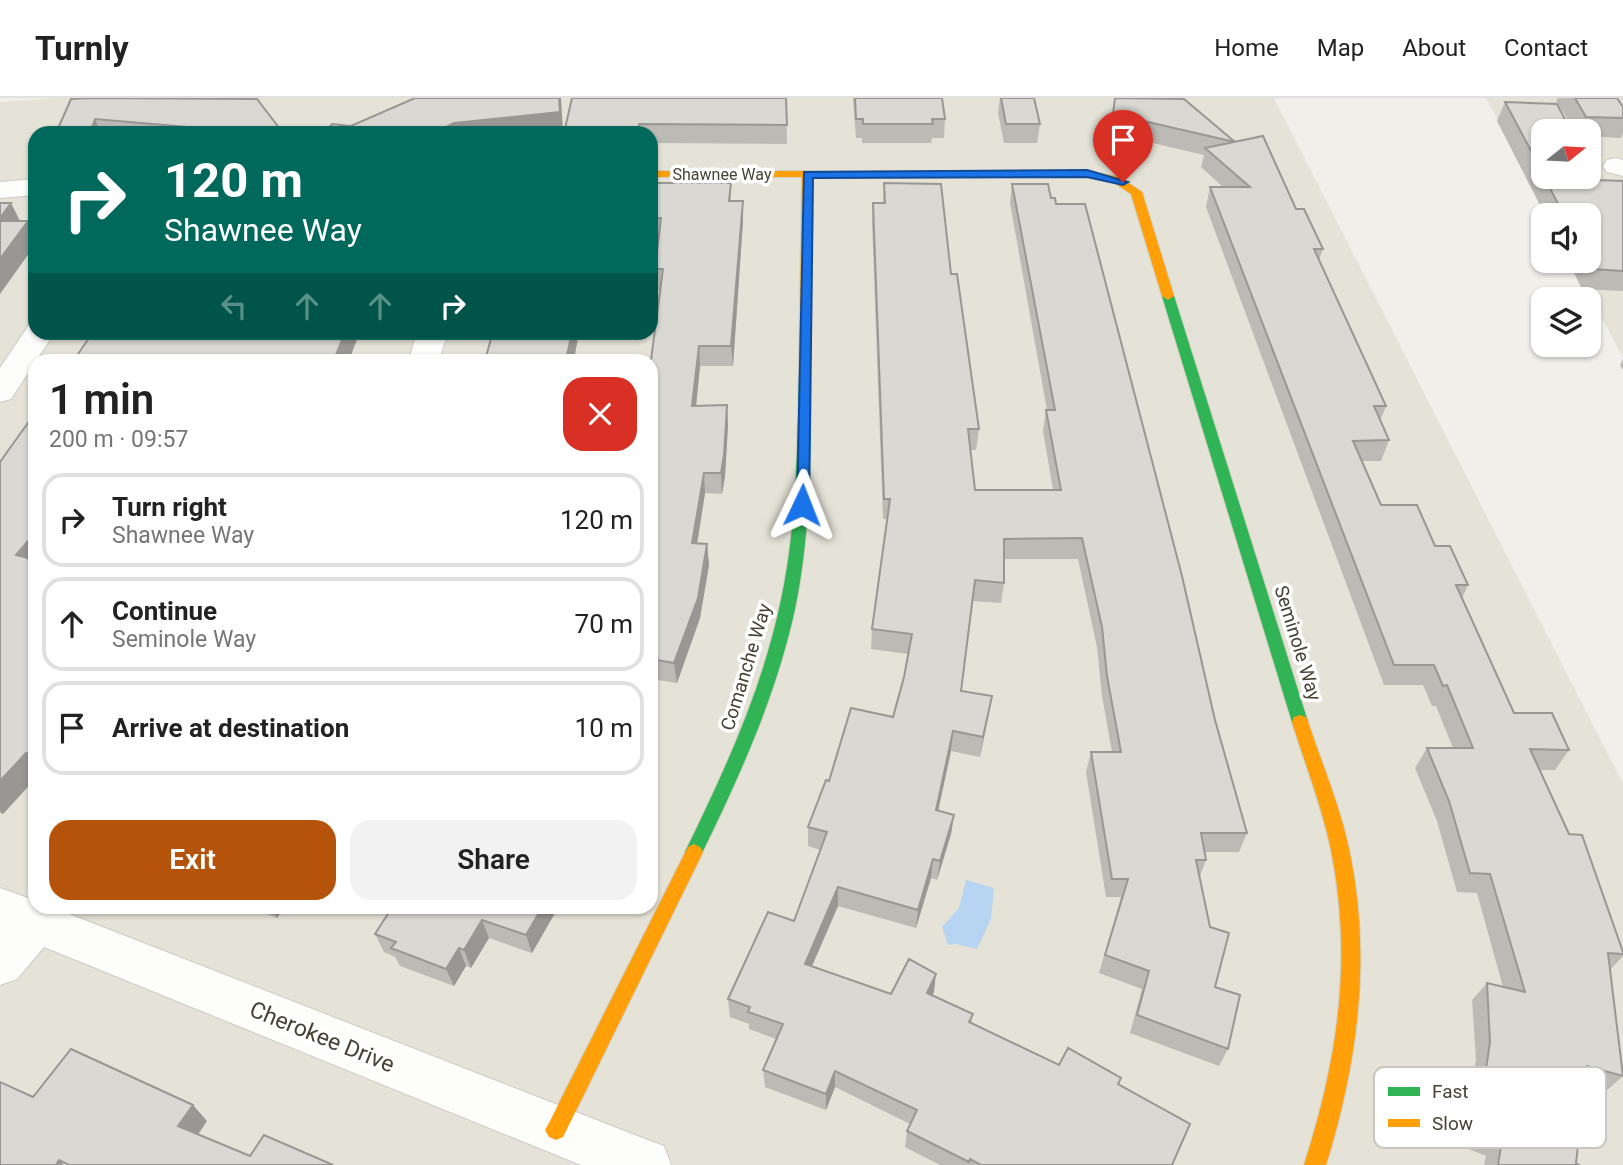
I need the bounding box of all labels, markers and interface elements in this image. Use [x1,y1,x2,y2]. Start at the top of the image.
text: Turnly [35,29,129,68]
text: Home [1214,34,1279,62]
text: Map [1317,34,1364,62]
text: About [1402,34,1466,62]
text: Contact [1504,34,1588,62]
pin [1093,110,1153,182]
north arrow [1531,119,1601,189]
map controls [1531,119,1601,357]
icon: arrive [1104,121,1142,159]
text: 120 m [164,152,303,209]
icon: right [49,154,140,245]
street label: Shawnee Way [673,165,772,184]
button: sound [1531,203,1601,273]
text: Shawnee Way [164,211,362,249]
icon: left [215,287,253,325]
icon: ahead [288,287,326,325]
icon: ahead [361,287,399,325]
icon: right [434,287,472,325]
button: layers [1531,287,1601,357]
text: 1 min [49,375,154,424]
button: close [563,377,637,451]
text: 200 m · 09:57 [49,426,188,453]
position arrow [765,468,839,542]
text: Turn right [112,492,227,522]
icon: right [53,501,91,539]
text: 120 m [560,505,633,535]
text: Shawnee Way [112,522,254,549]
street label: Seminole Way [1270,583,1326,703]
text: Continue [112,596,217,626]
street label: Comanche Way [716,601,776,733]
icon: ahead [53,605,91,643]
text: 70 m [575,609,633,639]
text: Seminole Way [112,626,256,653]
icon: arrive [53,709,91,747]
text: Arrive at destination [112,713,349,743]
text: 10 m [575,713,633,743]
button: Exit [49,820,336,900]
button: Share [350,820,637,900]
street label: Cherokee Drive [246,996,398,1078]
legend [1374,1067,1606,1148]
text: Fast [1432,1080,1469,1103]
text: Slow [1432,1112,1473,1135]

